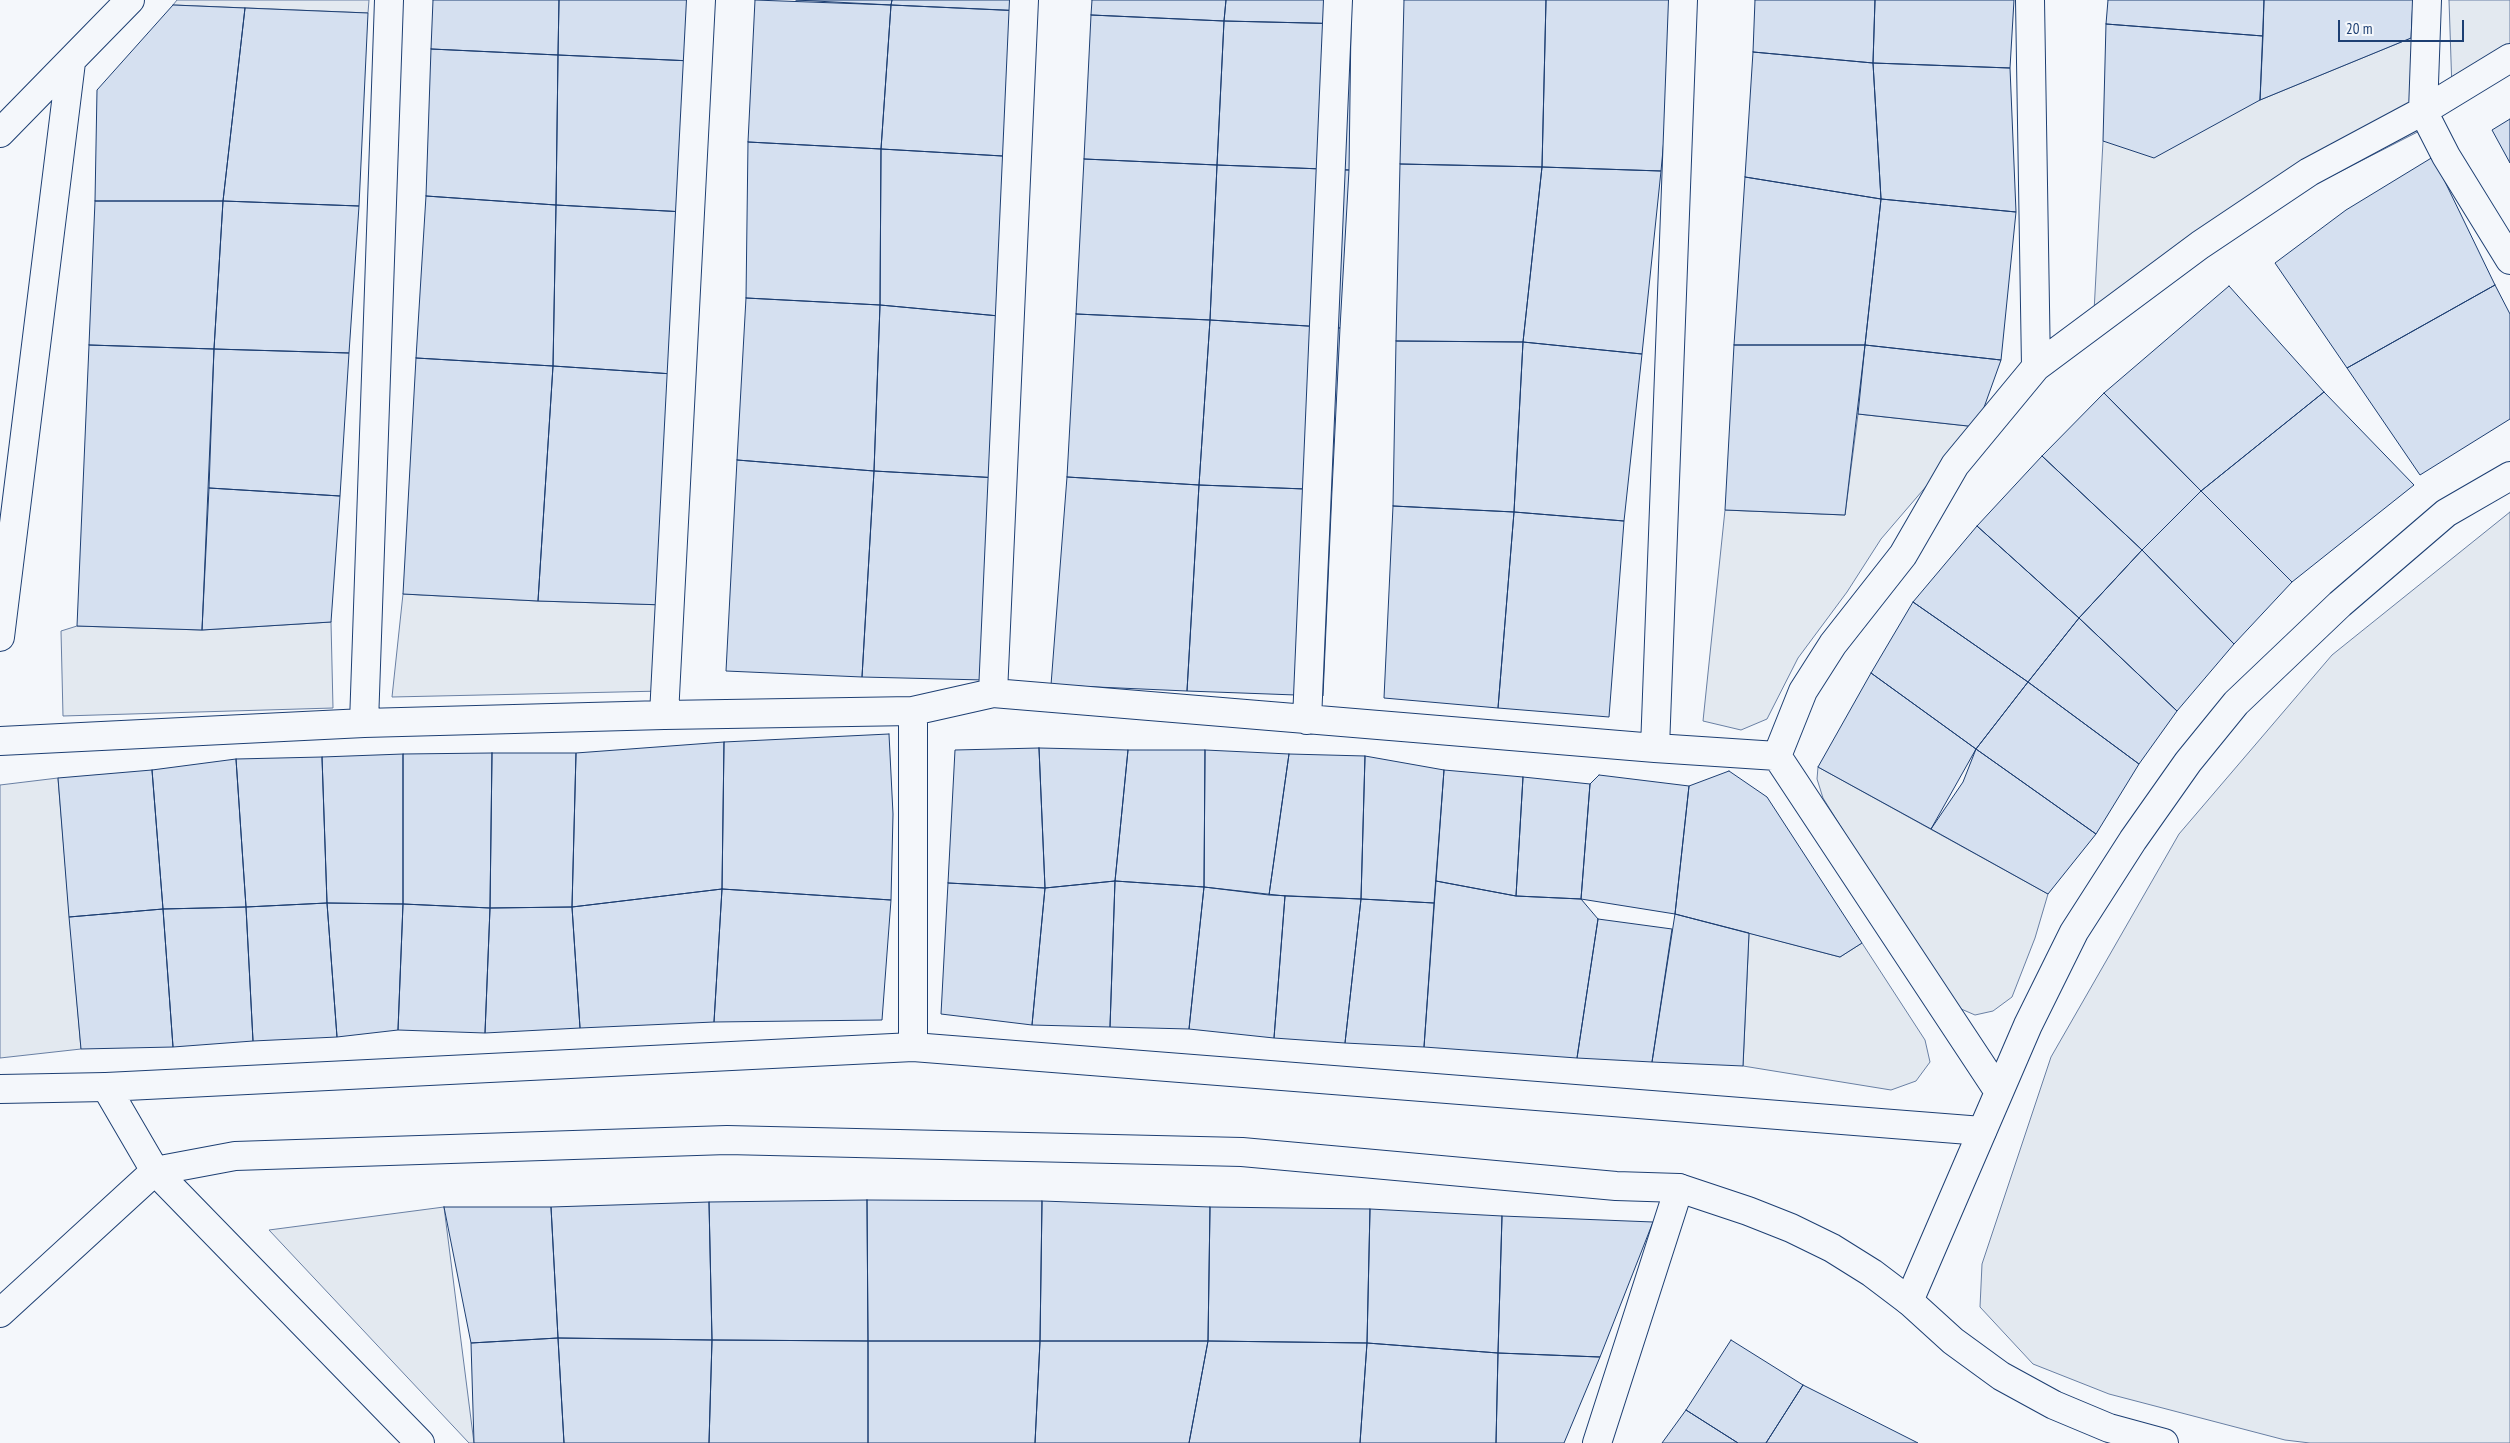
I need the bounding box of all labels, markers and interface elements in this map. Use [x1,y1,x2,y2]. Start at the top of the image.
scale bar [2340,10,2466,42]
text: 20 m [2346,19,2372,38]

